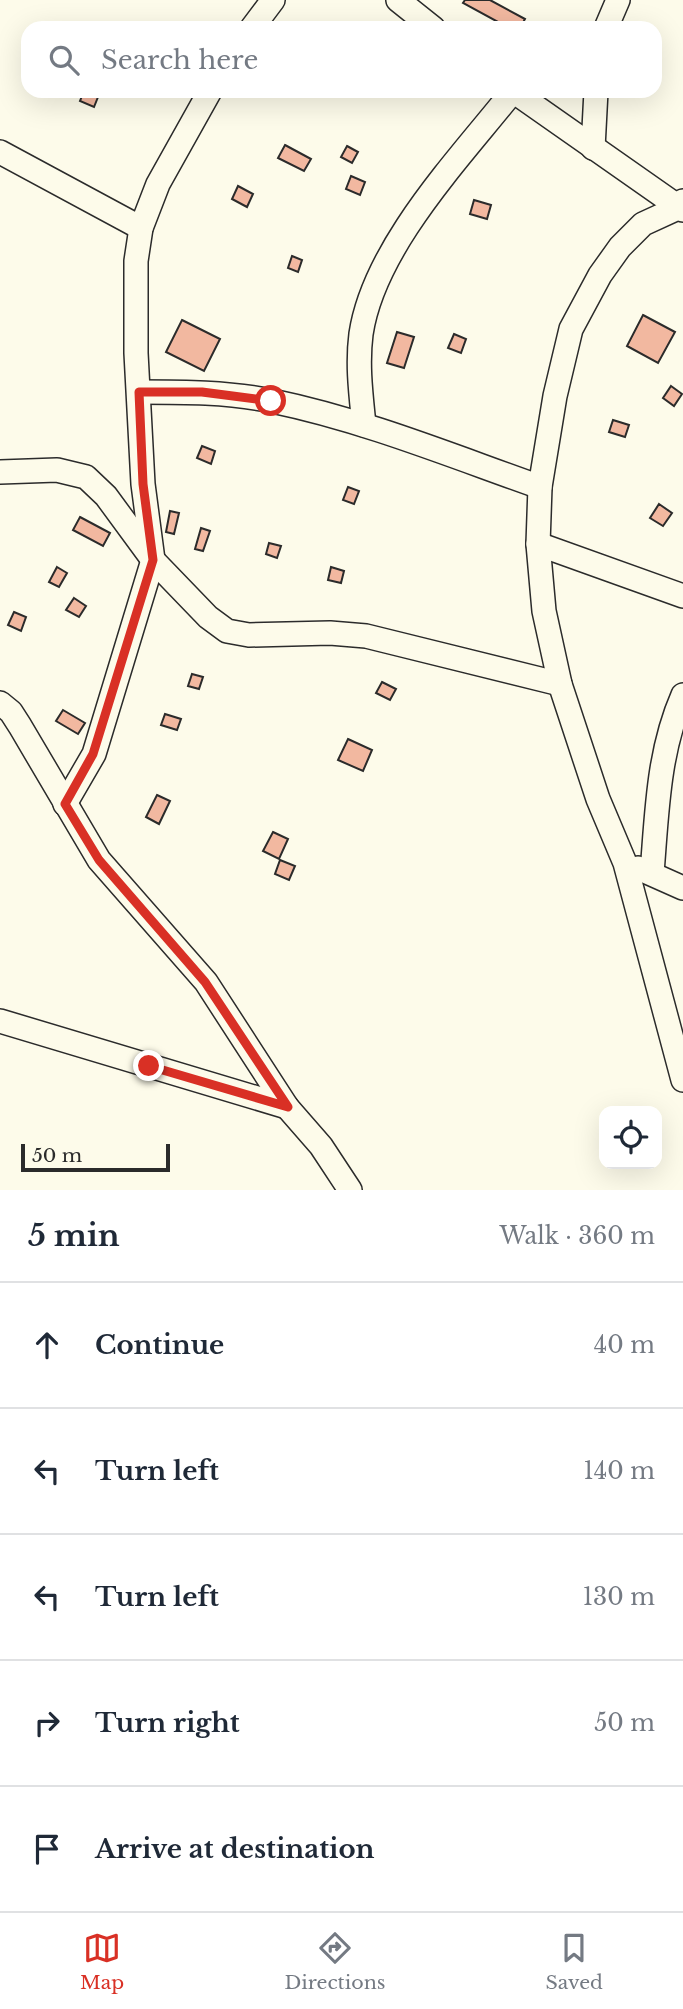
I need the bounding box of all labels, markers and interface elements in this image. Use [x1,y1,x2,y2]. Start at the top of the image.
search box [21,21,662,98]
icon: search [45,41,83,79]
text: Search here [101,44,258,76]
route start [255,385,286,416]
route end [133,1050,164,1081]
map controls [599,1106,662,1169]
button: locate [599,1106,662,1169]
scale bar [21,1141,170,1173]
text: 50 m [32,1144,82,1167]
text: 5 min [28,1217,120,1254]
text: Walk · 360 m [499,1222,655,1250]
icon: ahead [28,1326,66,1364]
text: Continue [95,1329,224,1361]
text: 40 m [594,1331,655,1359]
icon: left [28,1452,66,1490]
text: Turn left [95,1455,219,1487]
text: 140 m [584,1457,655,1485]
icon: left [28,1578,66,1616]
text: Turn left [95,1581,219,1613]
text: 130 m [583,1583,655,1611]
icon: right [28,1704,66,1742]
text: Turn right [95,1707,240,1739]
text: 50 m [594,1709,655,1737]
icon: arrive [28,1830,66,1868]
text: Arrive at destination [95,1833,375,1865]
tab: Map [80,1929,124,1994]
tab: Directions [284,1929,385,1994]
tab: Saved [546,1929,603,1994]

